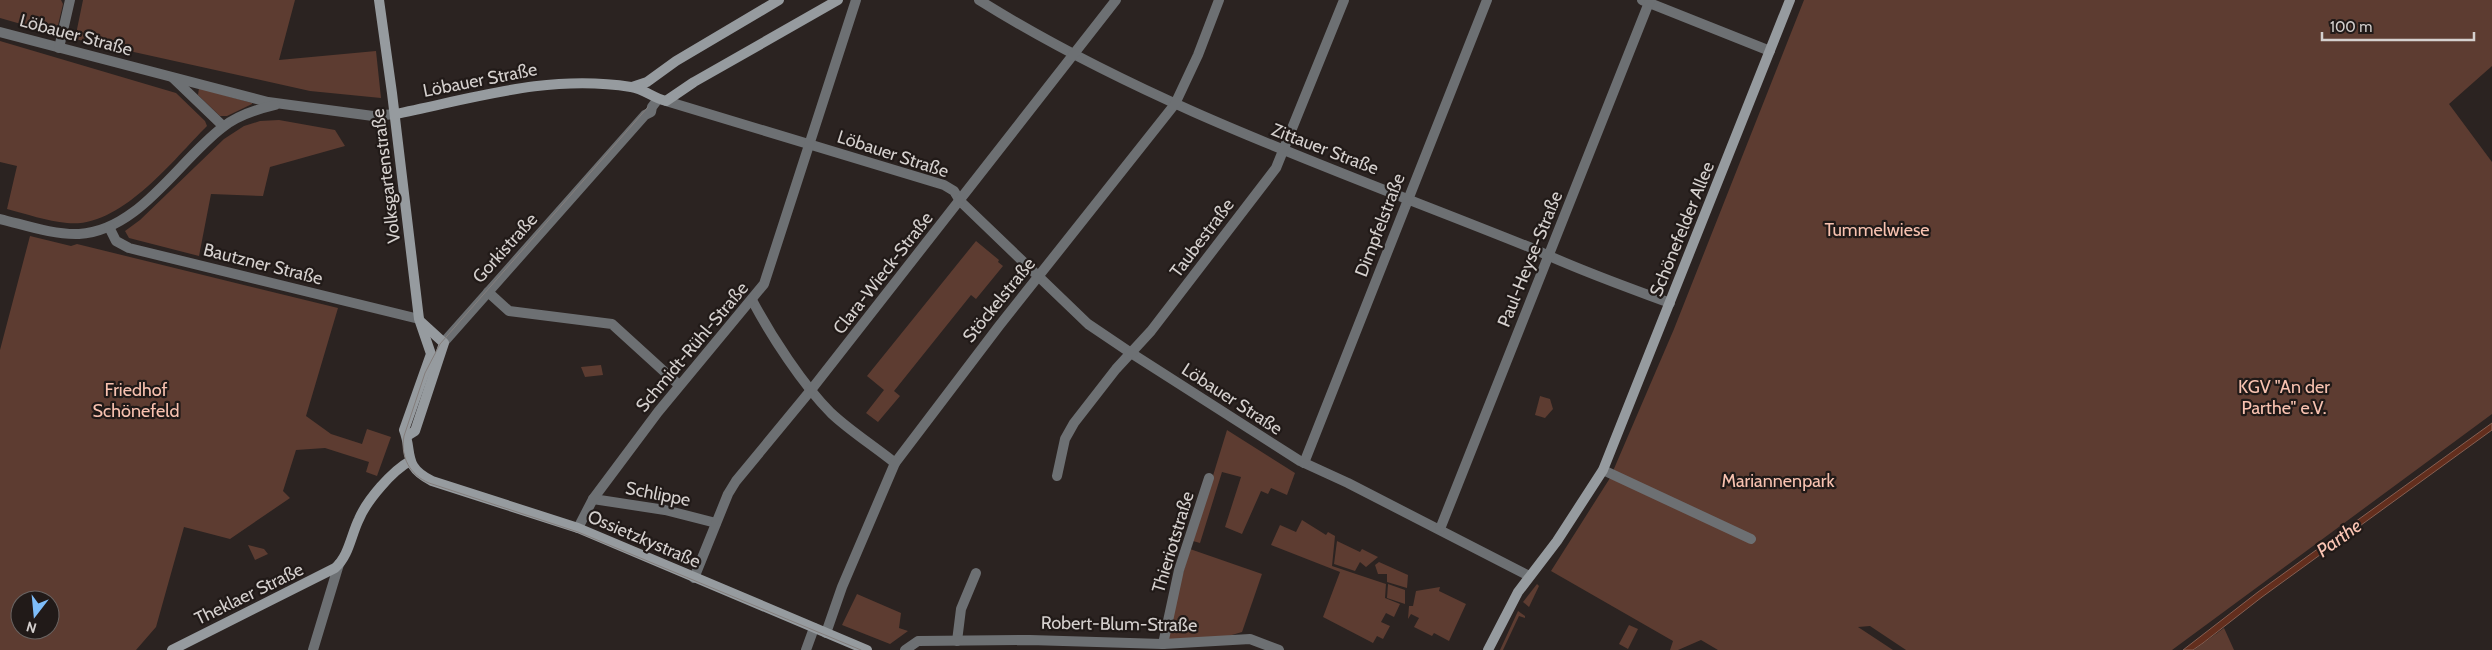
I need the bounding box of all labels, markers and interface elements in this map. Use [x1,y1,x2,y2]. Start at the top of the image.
street label: Löbauer Straße [17,9,135,61]
scale bar [2322,10,2474,42]
text: 100 m [2330,18,2372,36]
street label: Löbauer Straße [421,58,539,102]
street label: Volksgartenstraße [367,107,405,245]
street label: Zittauer Straße [1268,119,1382,179]
street label: Löbauer Straße [835,126,951,182]
street label: Schönefelder Allee [1645,158,1719,300]
street label: Dimpfelstraße [1350,170,1410,280]
street label: Paul-Heyse-Straße [1493,188,1567,330]
street label: Taubestraße [1165,194,1239,282]
street label: Gorkistraße [468,208,542,288]
street label: Clara-Wieck-Straße [828,208,938,338]
park label: Tummelwiese [1824,219,1930,241]
street label: Bautzner Straße [201,239,325,289]
street label: Stöckelstraße [958,253,1040,347]
street label: Schmidt-Rühl-Straße [631,277,753,417]
street label: Löbauer Straße [1177,358,1287,440]
park label: KGV "An der Parthe" e.V. [2238,376,2330,419]
park label: Friedhof Schönefeld [93,379,179,422]
park label: Mariannenpark [1721,470,1835,492]
street label: Schlippe [624,477,692,511]
street label: Thieriotstraße [1147,489,1199,595]
street label: Ossietzkystraße [584,505,704,573]
water label: Parthe [2312,514,2366,562]
street label: Theklaer Straße [191,558,307,630]
north arrow [10,590,60,640]
street label: Robert-Blum-Straße [1041,612,1197,636]
text: N [24,617,39,638]

